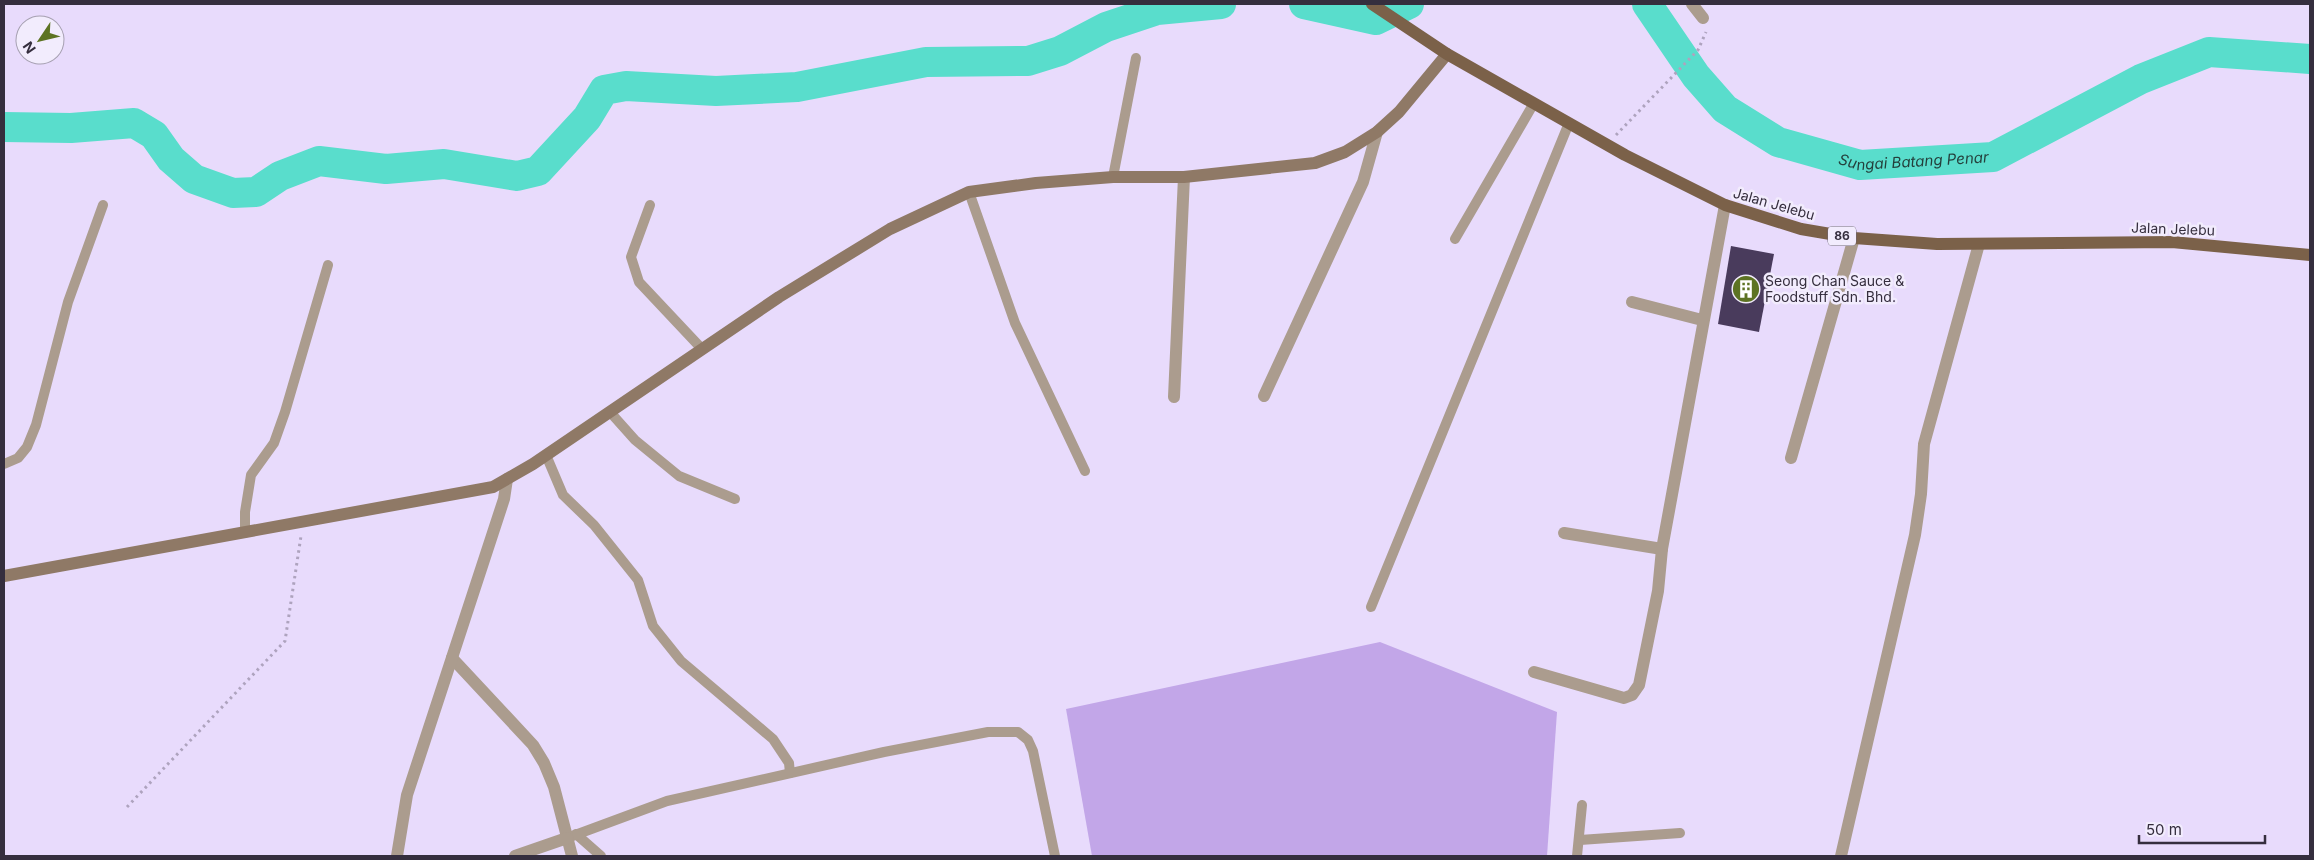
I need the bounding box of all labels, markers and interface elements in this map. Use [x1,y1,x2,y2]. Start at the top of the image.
north arrow [15,15,65,65]
text: N [19,38,39,57]
water label: Sungai Batang Penar [1836,147,1989,174]
street label: Jalan Jelebu [1731,184,1817,223]
street label: Jalan Jelebu [2131,219,2215,238]
road number: 86 [1828,227,1856,246]
place label: Seong Chan Sauce & Foodstuff Sdn. Bhd. [1765,272,1904,305]
building icon: Seong Chan Sauce & Foodstuff Sdn. Bhd. [1731,274,1761,304]
scale bar [2139,812,2265,844]
text: 50 m [2146,820,2182,839]

